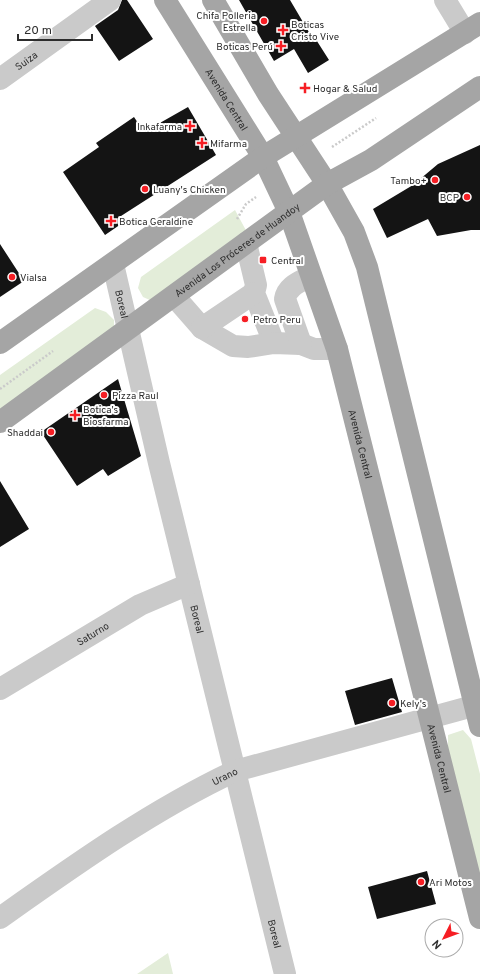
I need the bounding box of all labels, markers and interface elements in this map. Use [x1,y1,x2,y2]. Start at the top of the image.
place label: Chifa Polleria Estrella [196,10,256,35]
scale bar [18,16,92,42]
marker: Chifa Polleria Estrella [259,16,269,26]
place label: Boticas Cristo Vive [291,19,339,44]
text: 20 m [24,23,52,39]
marker: Boticas Cristo Vive [278,25,288,35]
place label: Boticas Perú [216,41,273,54]
marker: Boticas Perú [276,41,286,51]
street label: Suiza [13,49,41,74]
street label: Avenida Central [201,67,250,134]
marker: Hogar & Salud [300,83,310,93]
place label: Hogar & Salud [313,83,377,96]
place label: Inkafarma [137,121,182,134]
marker: Inkafarma [185,121,195,131]
marker: Mifarma [197,138,207,148]
place label: Mifarma [210,138,247,151]
place label: Tambo+ [390,175,427,188]
marker: Tambo+ [430,175,440,185]
marker: Luany's Chicken [140,184,150,194]
place label: Luany's Chicken [153,184,226,197]
place label: BCP [440,192,459,205]
marker: BCP [462,192,472,202]
street label: Avenida Los Próceres de Huandoy [172,201,303,301]
marker: Botica Geraldine [106,216,116,226]
place label: Botica Geraldine [119,216,193,229]
marker: Central [258,255,268,265]
place label: Central [271,255,303,268]
marker: Vialsa [7,272,17,282]
place label: Vialsa [20,272,47,285]
street label: Boreal [111,289,130,320]
marker: Petro Peru [240,314,250,324]
place label: Petro Peru [253,314,301,327]
marker: Pizza Raul [99,390,109,400]
place label: Pizza Raul [112,390,159,403]
place label: Botica's Biosfarma [83,404,129,429]
street label: Avenida Central [344,408,374,480]
marker: Botica's Biosfarma [70,410,80,420]
place label: Shaddai [7,427,43,440]
marker: Shaddai [46,427,56,437]
street label: Boreal [186,604,206,635]
street label: Saturno [75,620,112,649]
marker: Kely's [387,698,397,708]
place label: Kely's [400,698,427,711]
street label: Avenida Central [423,723,453,794]
street label: Urano [210,765,241,789]
marker: Ari Motos [416,877,426,887]
place label: Ari Motos [429,877,472,890]
street label: Boreal [264,918,283,950]
north arrow [424,918,464,958]
text: N [429,936,445,952]

